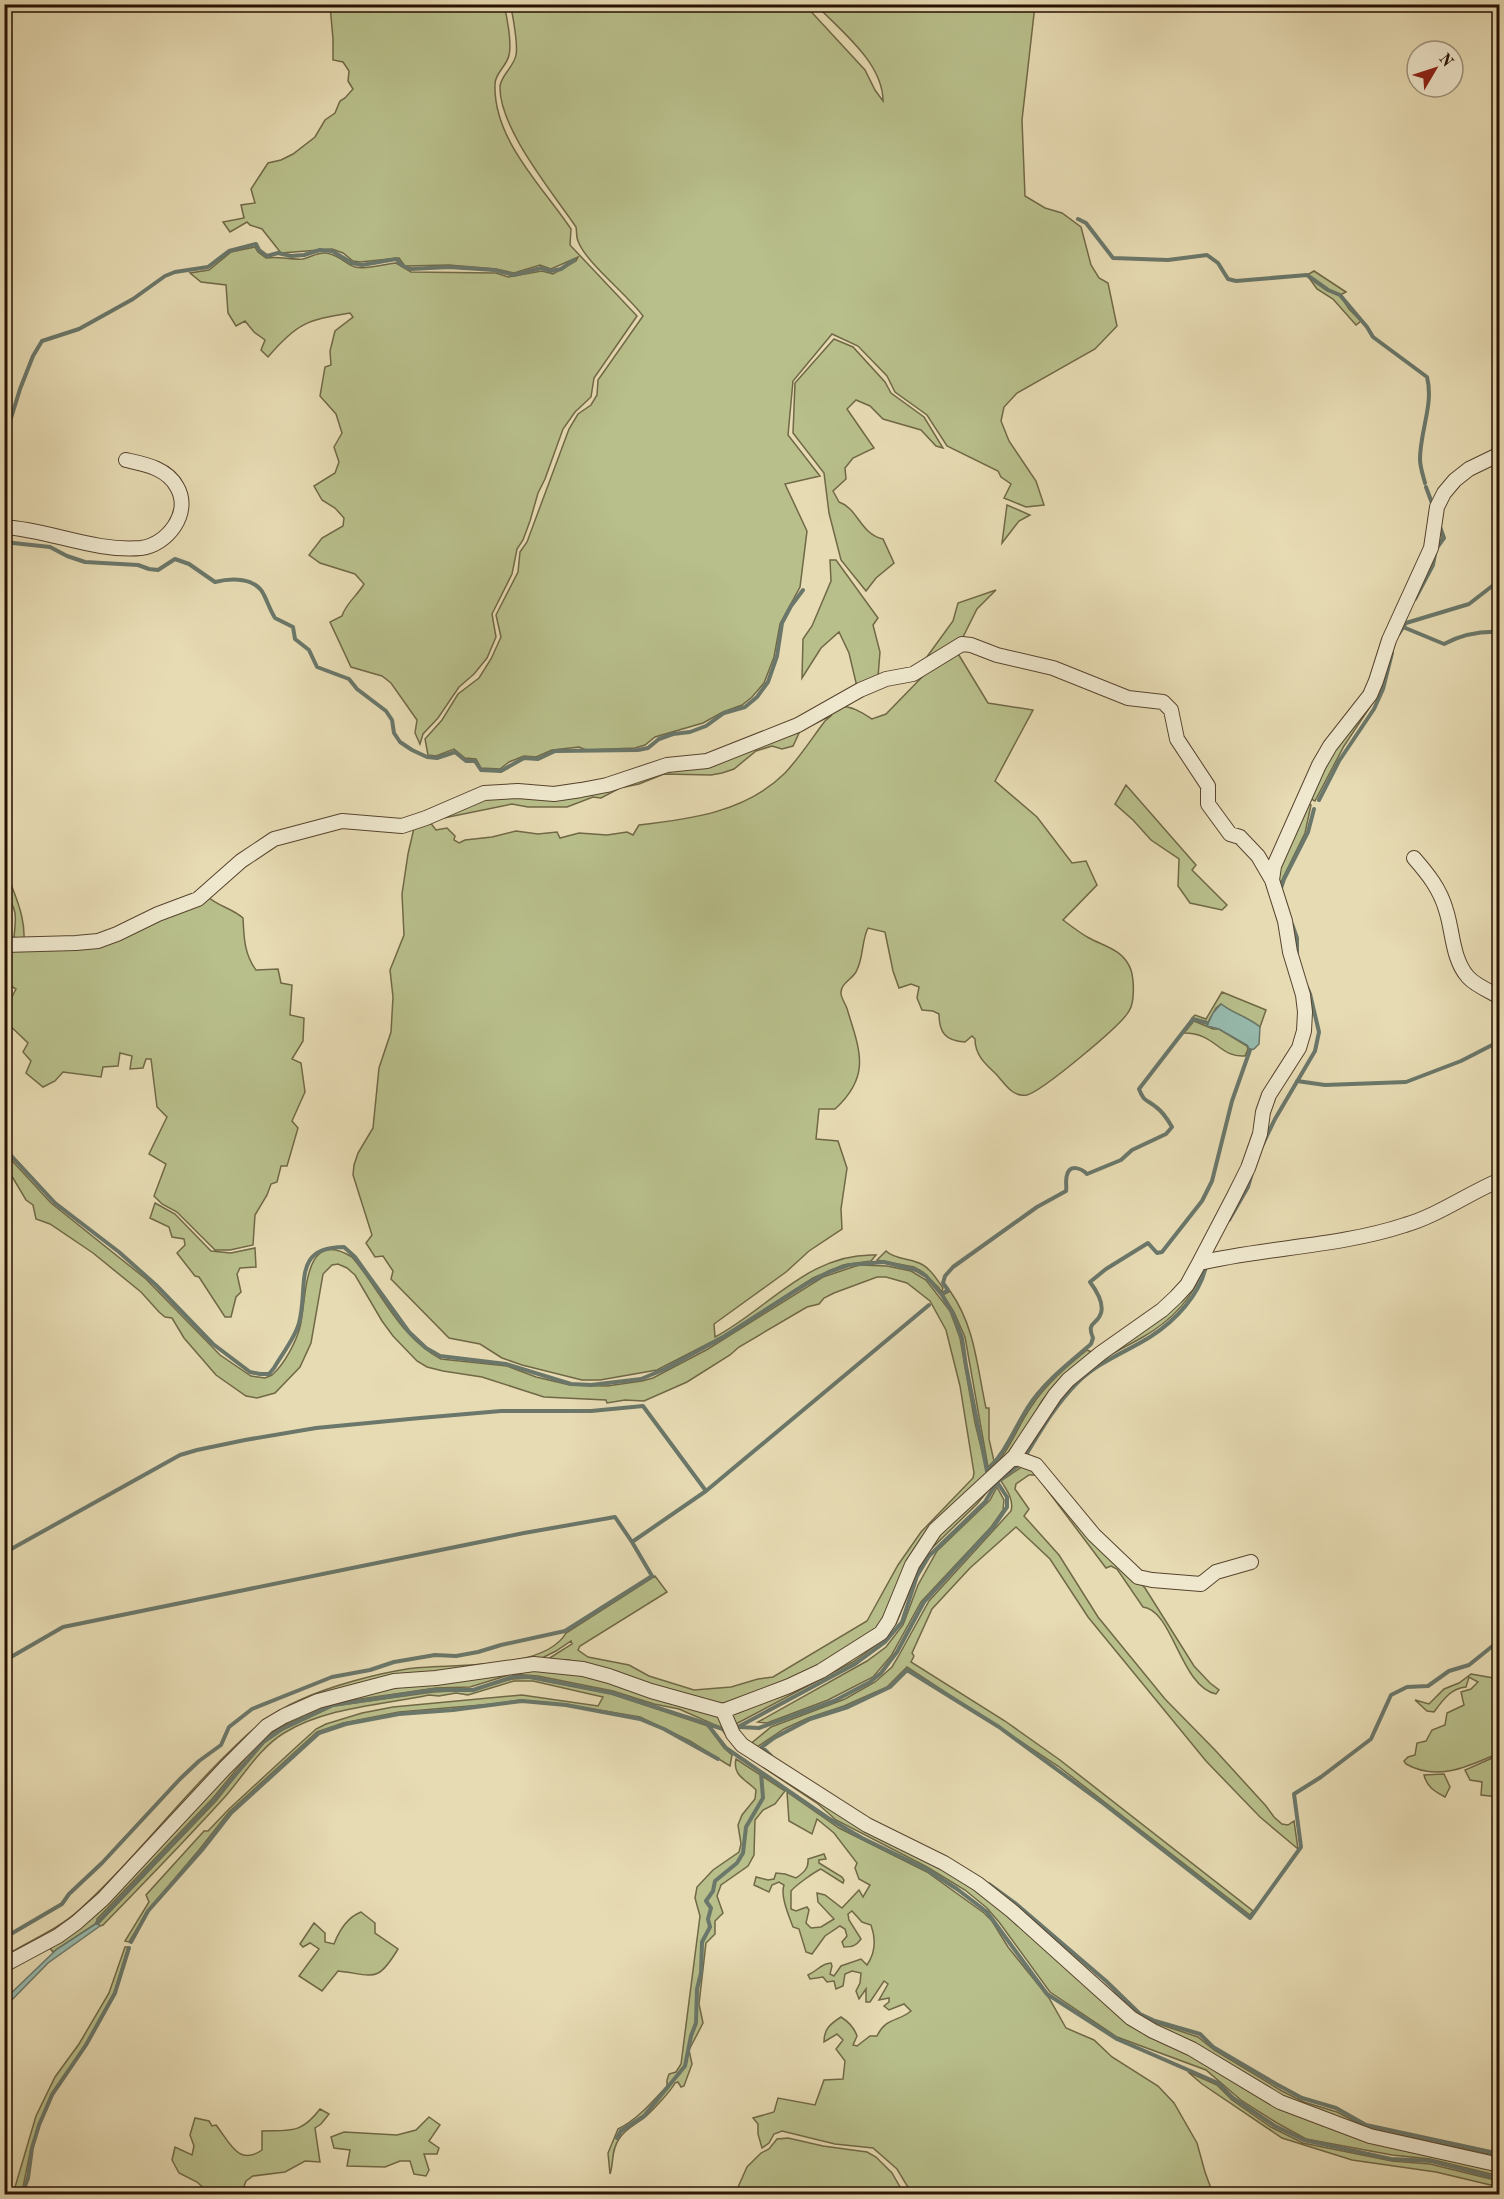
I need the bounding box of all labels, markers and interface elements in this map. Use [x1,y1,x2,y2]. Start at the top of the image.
north arrow [1405,39,1465,99]
text: N [1435,51,1456,71]

